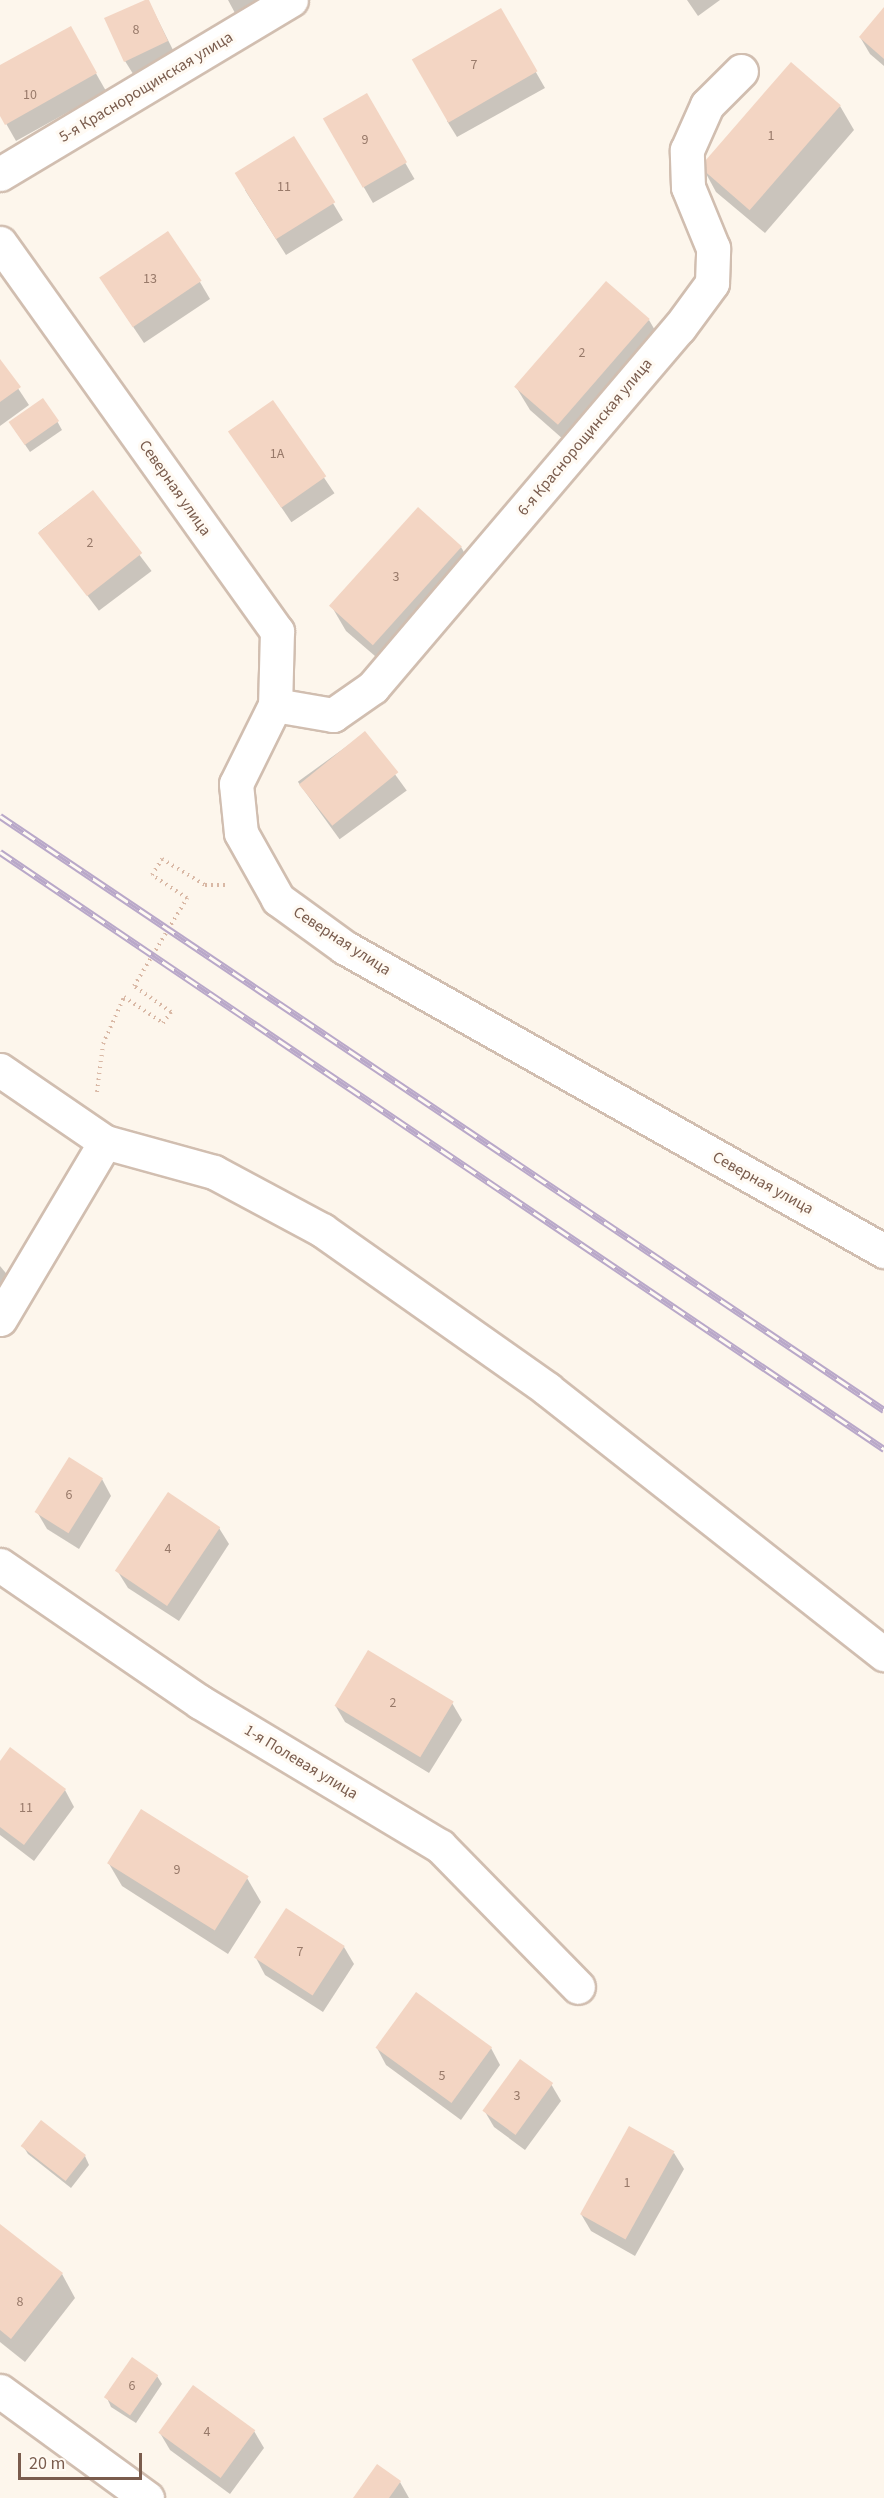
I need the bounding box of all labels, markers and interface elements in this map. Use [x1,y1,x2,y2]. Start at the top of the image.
house number: 8 [133,22,139,38]
street label: 5-я Краснорощинская улица [56,27,236,147]
house number: 7 [471,57,477,73]
house number: 10 [23,87,37,103]
house number: 1 [768,128,774,144]
house number: 9 [362,132,368,148]
house number: 11 [277,179,291,195]
house number: 13 [143,271,157,287]
house number: 2 [579,345,585,361]
street label: 6-я Краснорощинская улица [514,354,656,520]
street label: Северная улица [135,436,215,540]
house number: 1А [270,446,284,462]
house number: 2 [87,535,93,551]
house number: 3 [393,569,399,585]
street label: Северная улица [290,902,394,980]
street label: Северная улица [709,1147,817,1219]
house number: 6 [66,1487,72,1503]
house number: 4 [165,1541,171,1557]
house number: 2 [390,1695,396,1711]
street label: 1-я Полевая улица [241,1720,361,1804]
house number: 11 [19,1800,33,1816]
house number: 9 [174,1862,180,1878]
house number: 7 [297,1944,303,1960]
house number: 5 [439,2068,445,2084]
house number: 3 [514,2088,520,2104]
house number: 1 [624,2175,630,2191]
house number: 8 [17,2294,23,2310]
house number: 6 [129,2378,135,2394]
house number: 4 [204,2424,210,2440]
scale bar [21,2441,146,2479]
text: 20 m [29,2451,65,2476]

